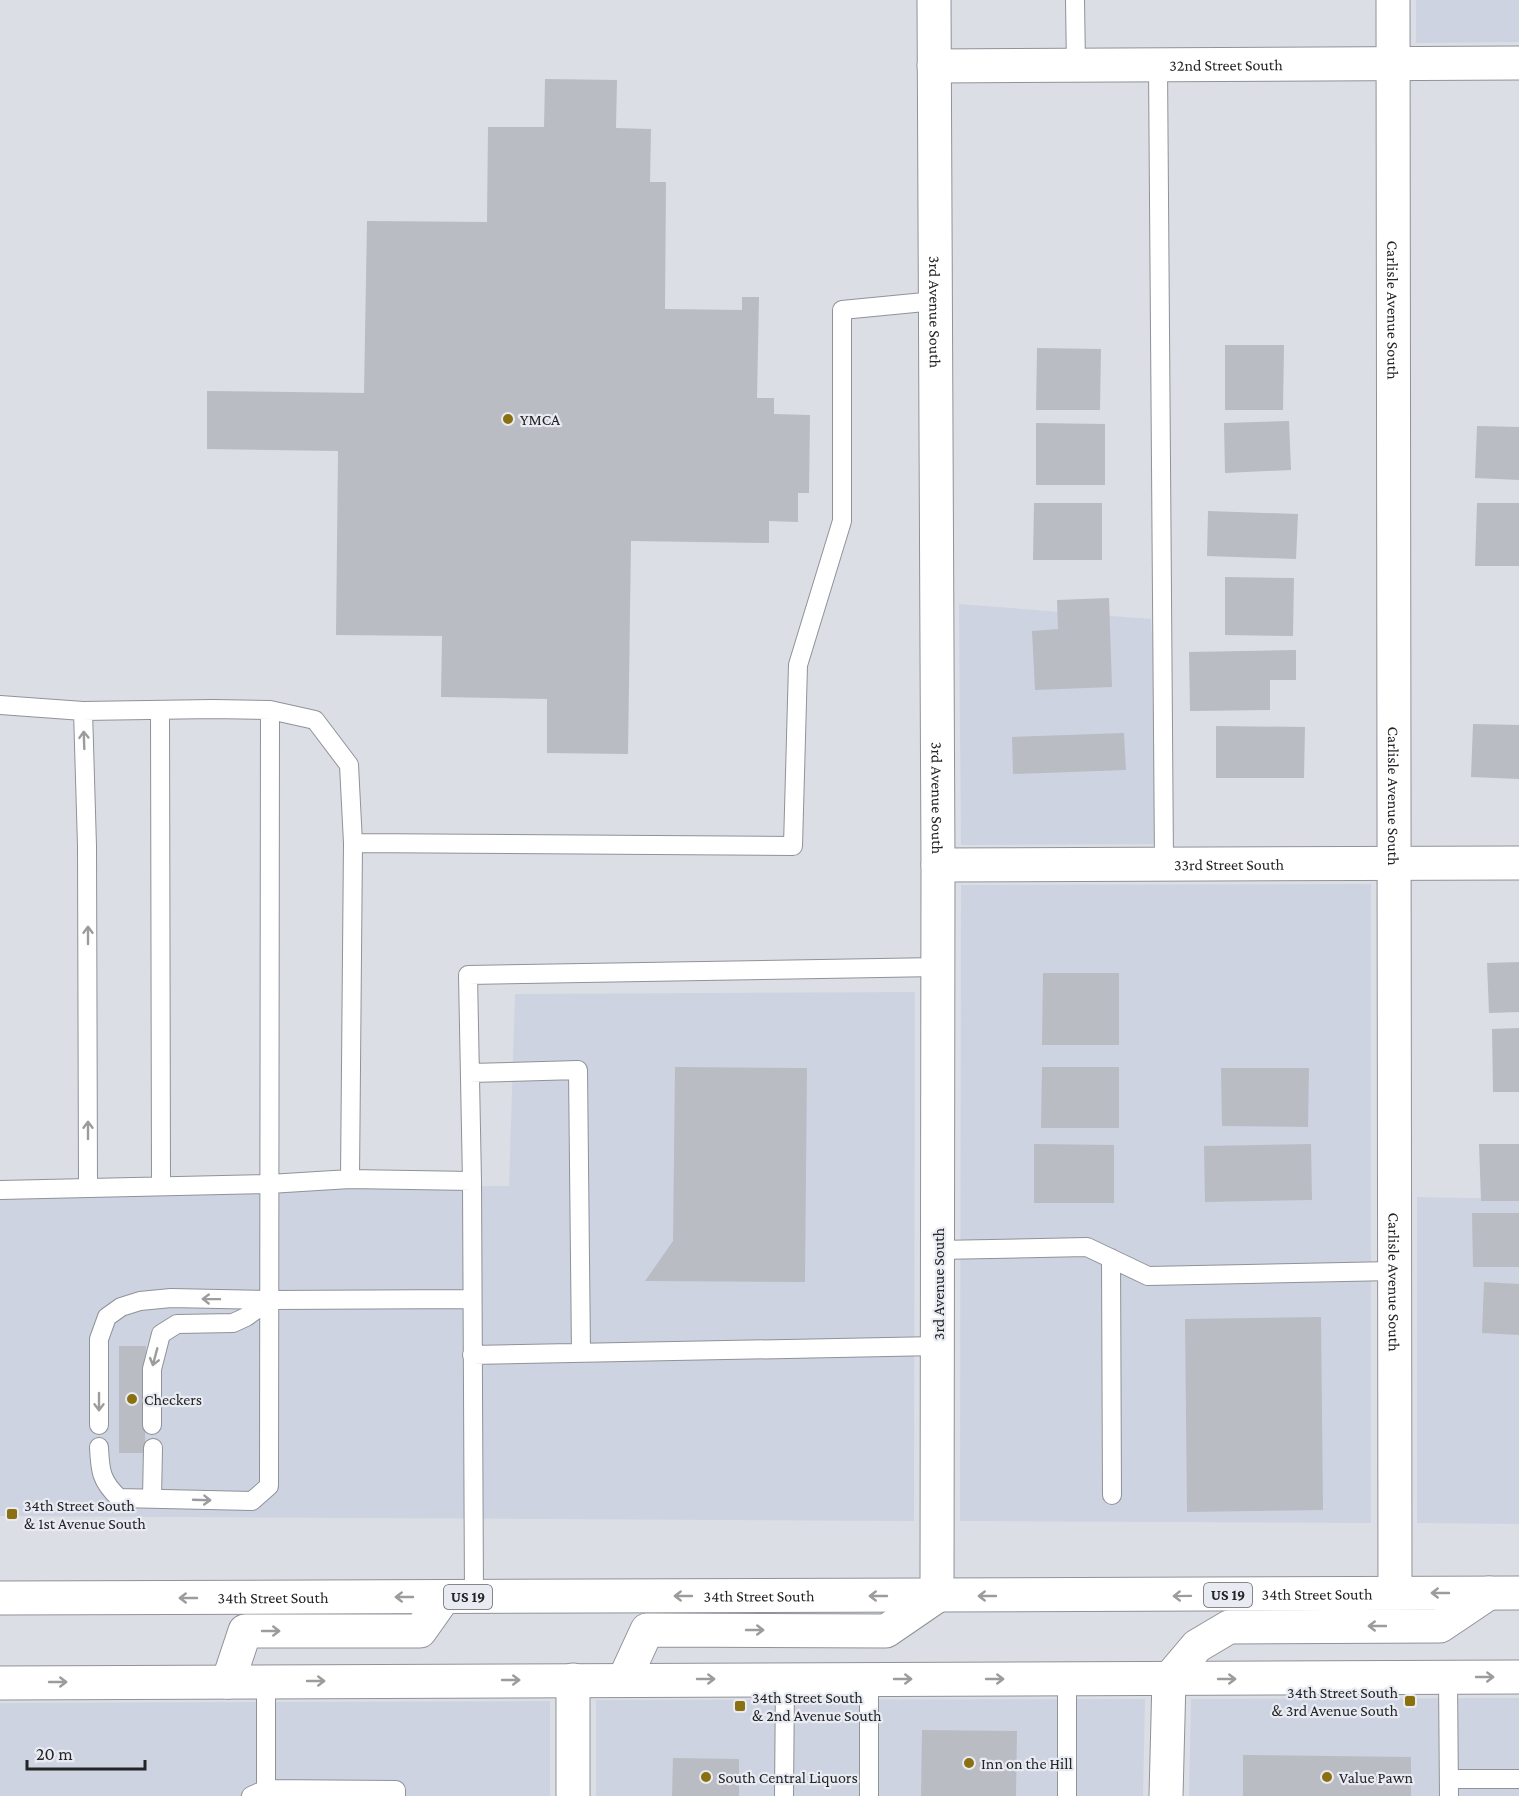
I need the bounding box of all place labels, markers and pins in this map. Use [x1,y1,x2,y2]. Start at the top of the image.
place label: YMCA [520,411,561,428]
marker: YMCA [501,412,515,426]
place label: Checkers [144,1391,202,1408]
marker: Checkers [125,1392,139,1406]
place label: 34th Street South & 1st Avenue South [24,1497,146,1532]
marker: 34th Street South & 1st Avenue South [5,1507,19,1521]
place label: 34th Street South & 3rd Avenue South [1272,1684,1398,1719]
place label: 34th Street South & 2nd Avenue South [752,1689,882,1724]
marker: 34th Street South & 3rd Avenue South [1403,1694,1417,1708]
marker: 34th Street South & 2nd Avenue South [733,1699,747,1713]
place label: Inn on the Hill [981,1755,1073,1772]
marker: Inn on the Hill [962,1756,976,1770]
place label: South Central Liquors [718,1769,858,1787]
place label: Value Pawn [1339,1769,1413,1786]
marker: South Central Liquors [699,1770,713,1784]
marker: Value Pawn [1320,1770,1334,1784]

